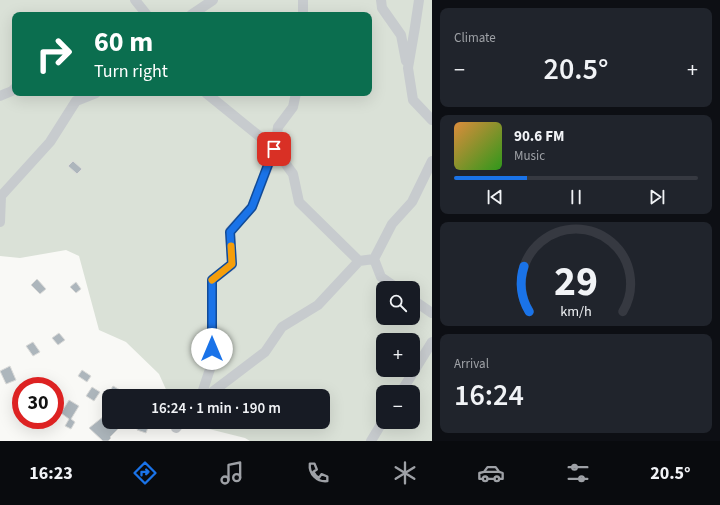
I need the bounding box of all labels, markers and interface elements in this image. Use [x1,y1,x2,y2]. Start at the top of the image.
text: 60 m [94,22,153,62]
icon: right [28,28,80,80]
text: Climate [454,29,496,47]
text: 20.5° [544,48,608,91]
text: − [454,54,465,86]
text: + [687,54,698,86]
text: Turn right [94,59,168,84]
text: 90.6 FM [514,126,565,147]
pin [257,132,291,166]
icon: arrive [263,138,285,160]
text: Music [514,147,545,165]
icon: previous [484,186,506,208]
icon: pause [565,186,587,208]
icon: next [646,186,668,208]
text: 29 [554,252,598,312]
map controls [376,281,420,429]
button: search [376,281,420,325]
text: km/h [560,301,592,322]
position arrow [191,328,233,370]
button: + [376,333,420,377]
text: Arrival [454,355,489,373]
text: 16:24 [454,374,524,417]
speed limit sign: 30 [12,377,64,429]
button: − [376,385,420,429]
text: 16:24 · 1 min · 190 m [151,398,281,419]
icon: directions [131,459,159,487]
icon: music [218,459,246,487]
icon: phone [304,459,332,487]
icon: climate [391,459,419,487]
icon: car [477,459,505,487]
icon: filters [564,459,592,487]
text: 16:23 [29,461,73,486]
text: 20.5° [650,461,691,486]

